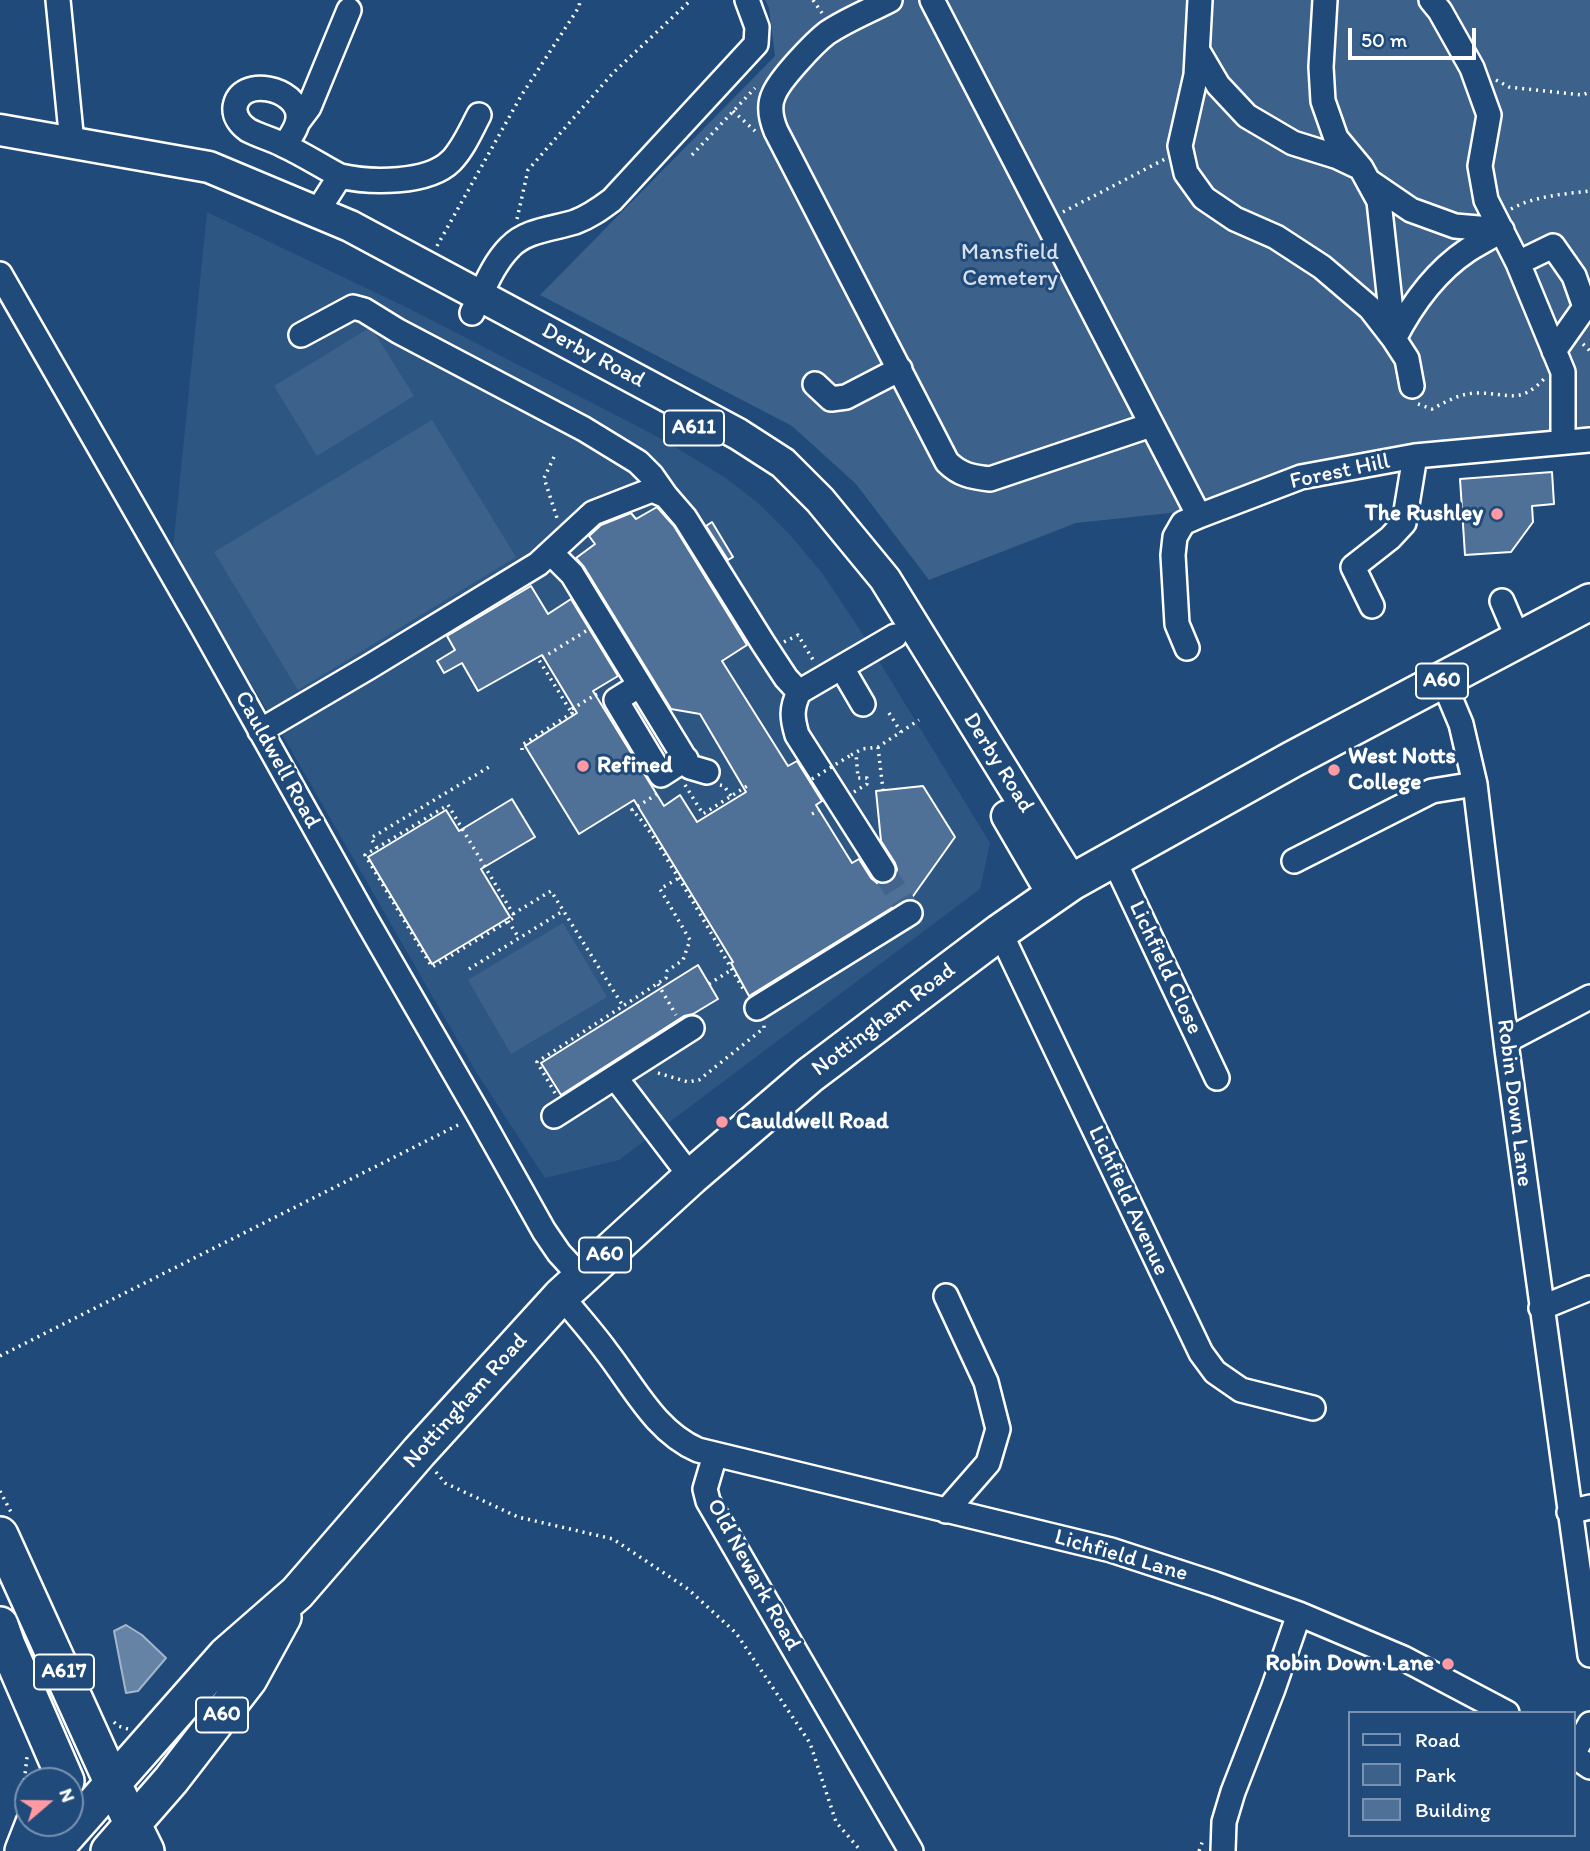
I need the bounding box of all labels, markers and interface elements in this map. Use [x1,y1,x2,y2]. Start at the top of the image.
scale bar [1352,14,1480,58]
text: 50 m [1361,27,1407,52]
park label: Mansfield Cemetery [961,239,1059,293]
street label: Derby Road [537,317,649,395]
road number: A611 [664,410,724,446]
street label: Forest Hill [1287,448,1393,496]
place label: The Rushley [1365,500,1483,528]
marker: The Rushley [1489,506,1505,522]
road number: A60 [1416,664,1468,698]
street label: Cauldwell Road [228,687,326,833]
street label: Derby Road [956,708,1040,818]
place label: West Notts College [1348,743,1456,797]
place label: Refined [597,752,673,780]
marker: Refined [575,758,591,774]
marker: West Notts College [1326,762,1342,778]
street label: Lichfield Close [1122,897,1208,1039]
street label: Nottingham Road [807,957,961,1083]
street label: Robin Down Lane [1490,1018,1538,1188]
place label: Cauldwell Road [736,1108,889,1136]
marker: Cauldwell Road [714,1114,730,1130]
street label: Lichfield Avenue [1081,1122,1175,1280]
road number: A60 [579,1238,631,1272]
street label: Nottingham Road [398,1328,534,1474]
street label: Old Newark Road [700,1494,806,1656]
street label: Lichfield Lane [1051,1524,1191,1588]
place label: Robin Down Lane [1266,1650,1434,1678]
road number: A617 [34,1654,94,1690]
marker: Robin Down Lane [1440,1656,1456,1672]
road number: A60 [196,1698,248,1732]
legend [1348,1711,1576,1837]
text: Road [1415,1727,1460,1752]
text: Park [1415,1762,1456,1787]
north arrow [14,1767,84,1837]
text: N [54,1785,80,1805]
text: Building [1415,1797,1491,1822]

